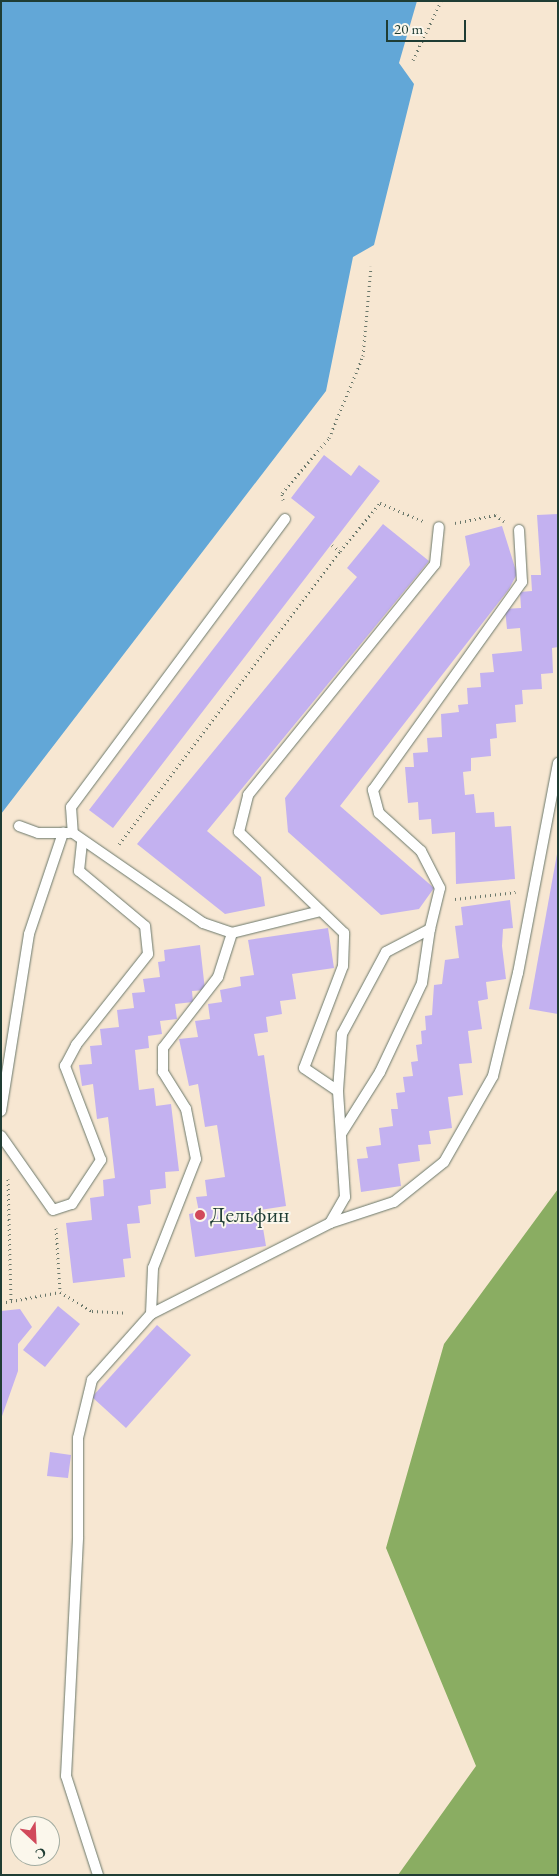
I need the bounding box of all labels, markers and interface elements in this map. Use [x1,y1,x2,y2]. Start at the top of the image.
scale bar [389,10,469,42]
text: 20 m [394,19,423,38]
place label: Дельфин [210,1202,290,1228]
marker: Дельфин [194,1209,206,1221]
north arrow [10,1816,60,1866]
text: С [33,1843,49,1864]

